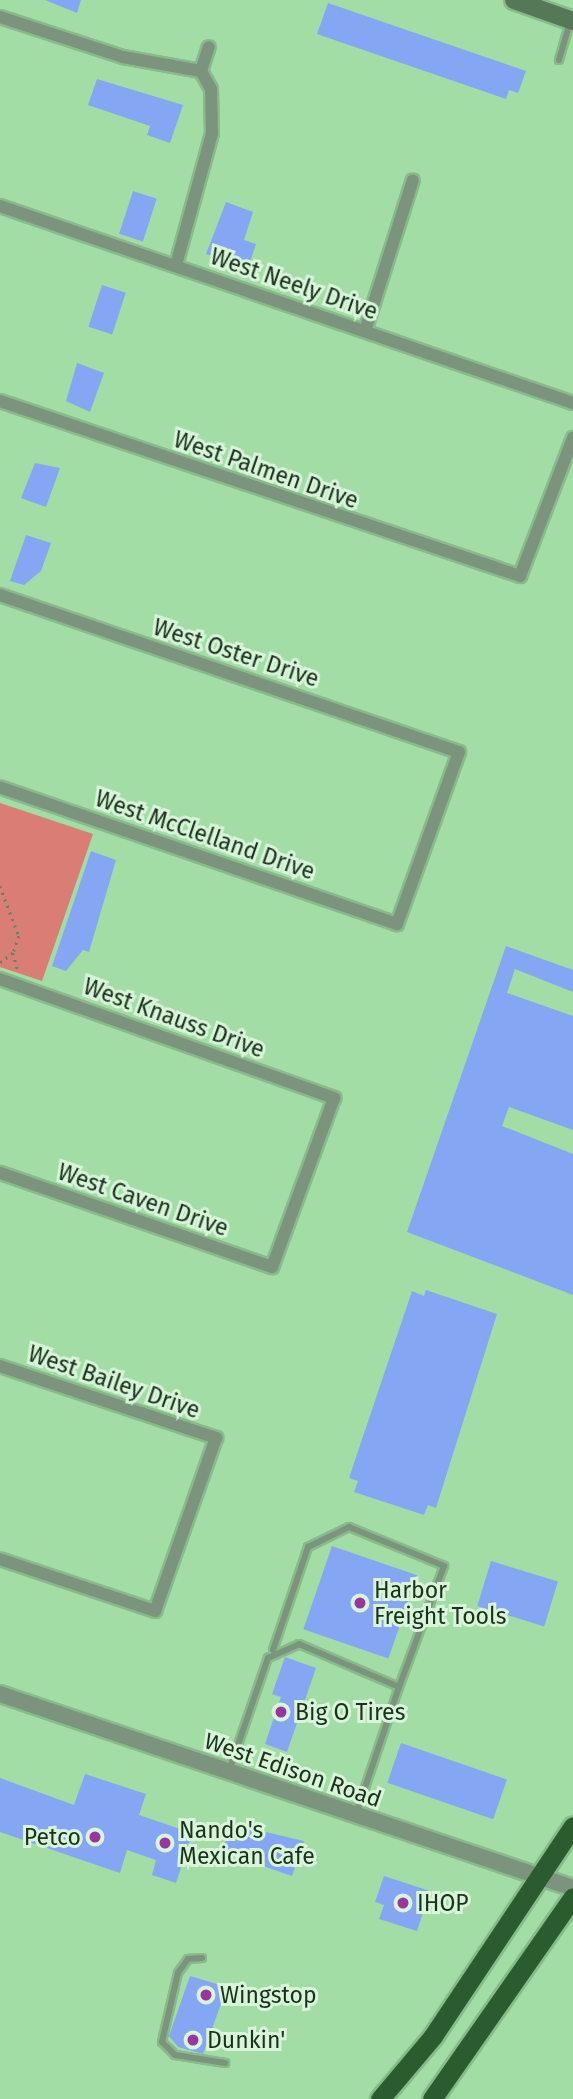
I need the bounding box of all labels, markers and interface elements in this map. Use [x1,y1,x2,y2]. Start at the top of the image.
street label: West Neely Drive [207,242,381,326]
street label: West Palmen Drive [170,425,362,515]
street label: West Oster Drive [150,613,322,693]
street label: West McClelland Drive [92,784,318,886]
street label: West Knauss Drive [80,972,268,1064]
street label: West Caven Drive [54,1158,232,1242]
street label: West Bailey Drive [24,1340,204,1424]
place label: Harbor Freight Tools [374,1576,507,1630]
marker: Harbor Freight Tools [352,1595,368,1611]
place label: Big O Tires [295,1698,405,1726]
marker: Big O Tires [273,1704,289,1720]
street label: West Edison Road [201,1727,385,1813]
place label: Nando's Mexican Cafe [179,1816,315,1870]
place label: Petco [24,1823,81,1851]
marker: Petco [87,1829,103,1845]
marker: Nando's Mexican Cafe [157,1835,173,1851]
place label: IHOP [417,1889,469,1917]
marker: IHOP [395,1895,411,1911]
place label: Wingstop [220,1981,317,2009]
marker: Wingstop [198,1987,214,2003]
place label: Dunkin' [207,2026,285,2054]
marker: Dunkin' [185,2032,201,2048]

